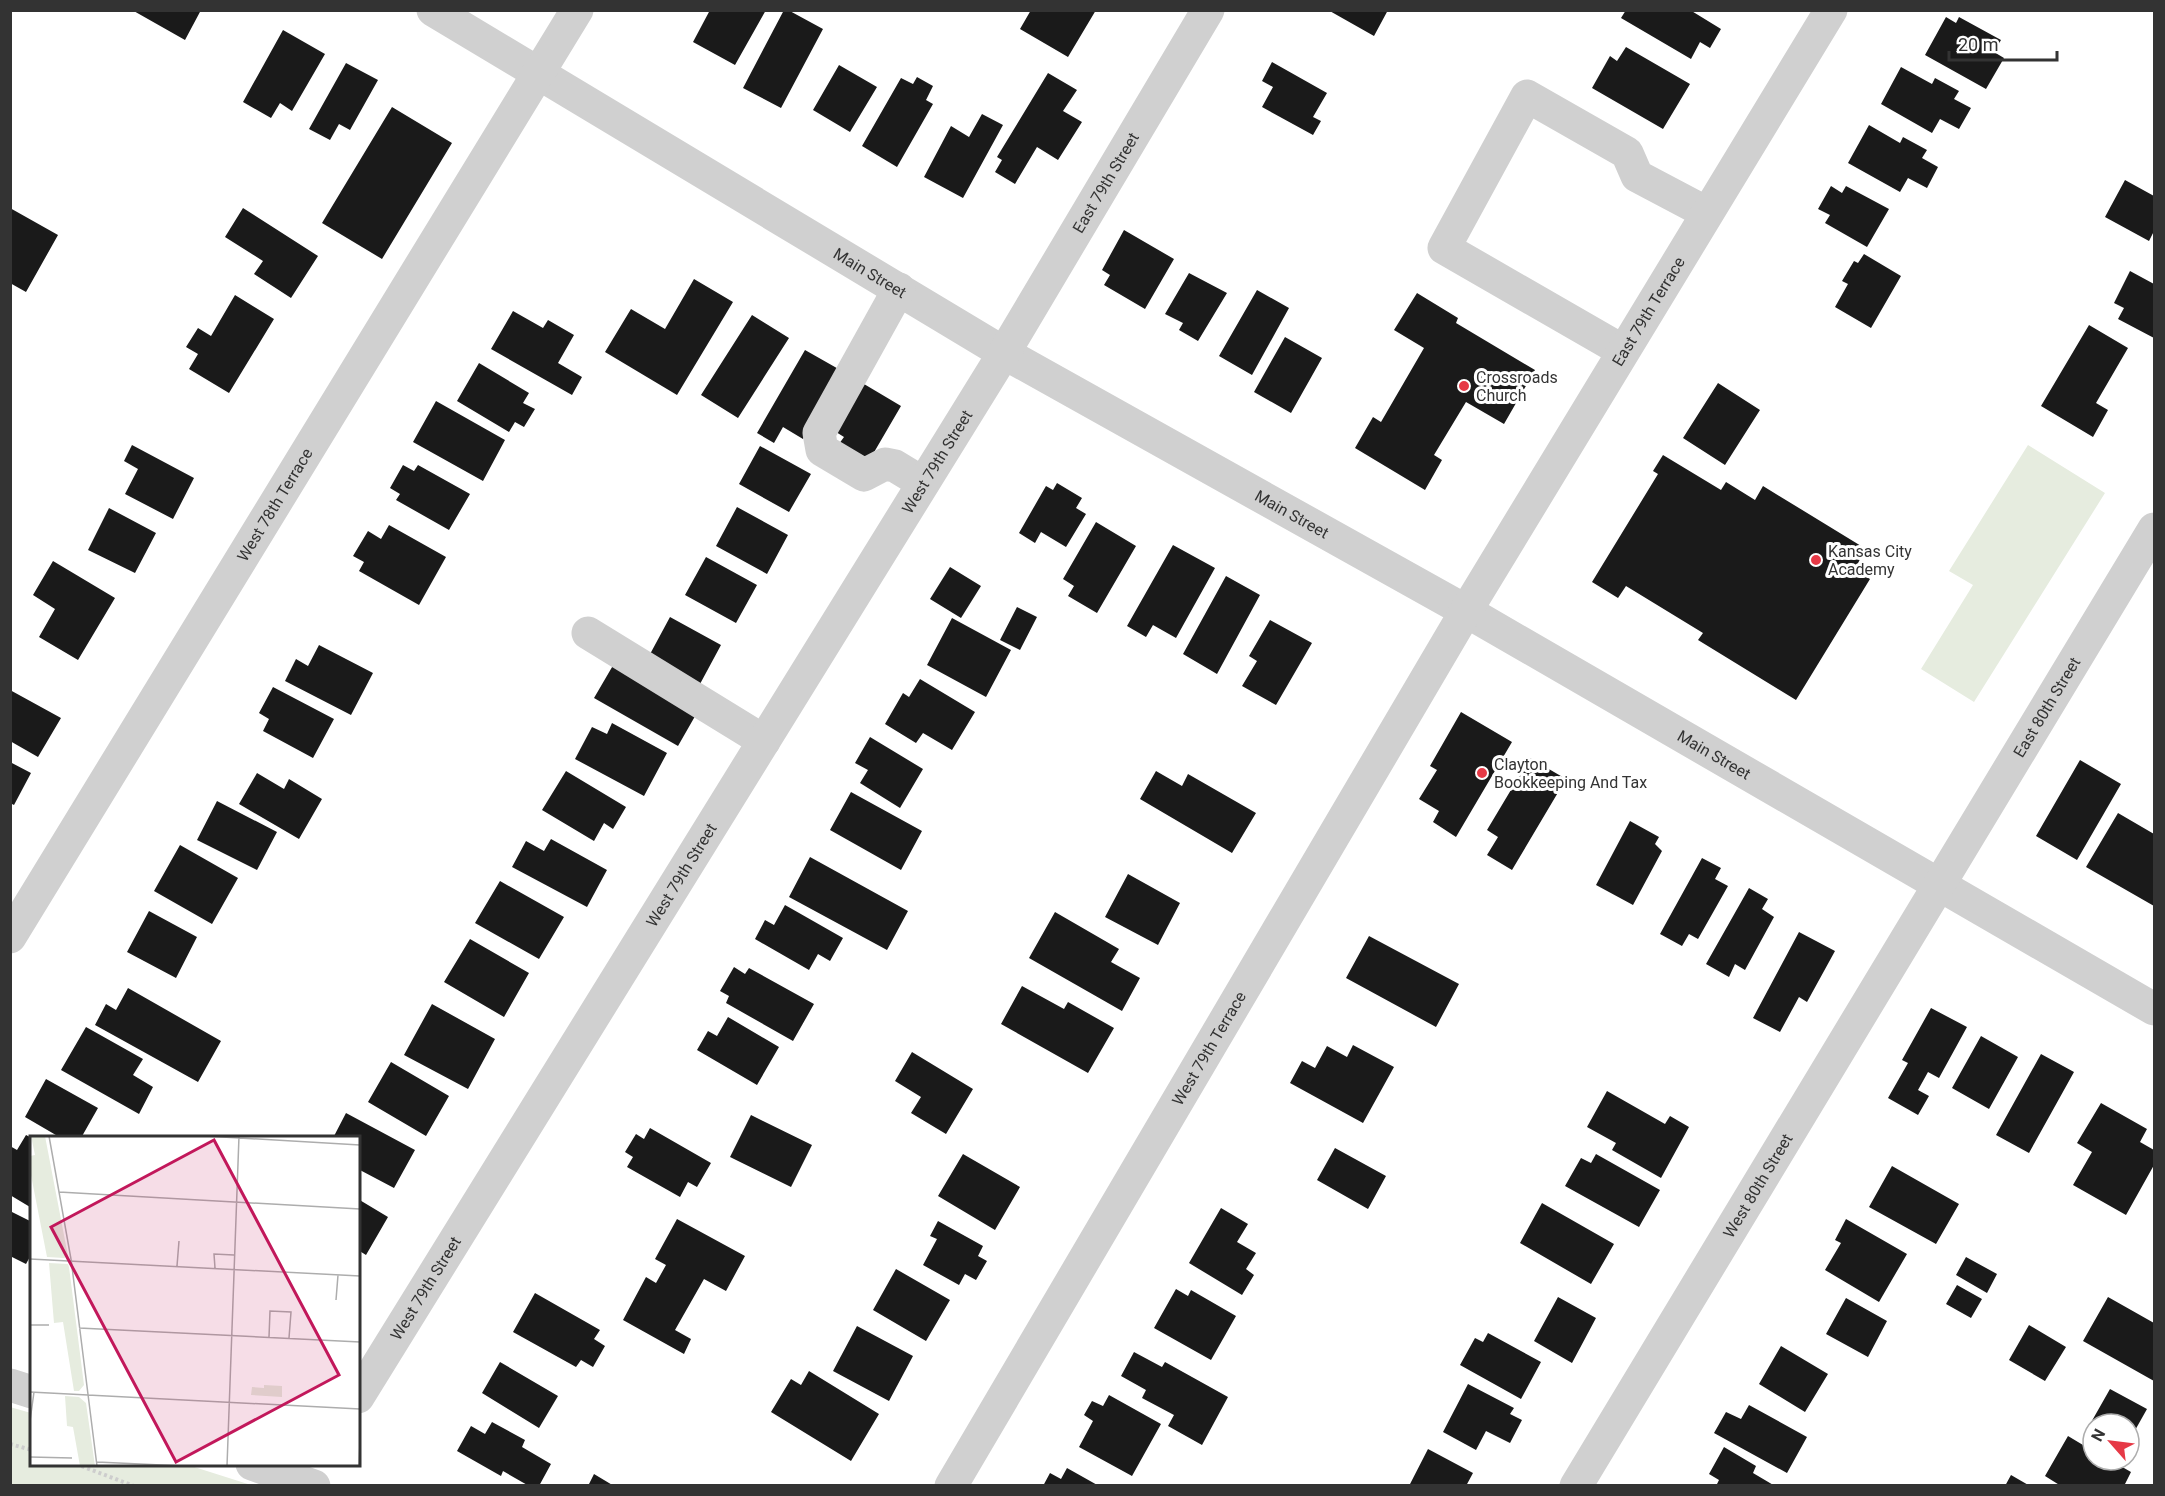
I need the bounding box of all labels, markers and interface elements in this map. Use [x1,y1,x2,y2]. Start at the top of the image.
scale bar [1949,24,2057,62]
text: 20 m [1958,34,1998,55]
street label: East 79th Street [1069,129,1143,236]
street label: Main Street [830,244,910,302]
street label: East 79th Terrace [1608,253,1689,370]
place label: Crossroads Church [1476,368,1558,405]
marker: Crossroads Church [1457,379,1471,393]
street label: West 79th Street [898,407,976,517]
street label: West 78th Terrace [233,445,317,565]
street label: Main Street [1252,486,1332,542]
place label: Kansas City Academy [1828,542,1912,579]
marker: Kansas City Academy [1809,553,1823,567]
street label: East 80th Street [2009,654,2084,761]
street label: Main Street [1674,726,1754,784]
place label: Clayton Bookkeeping And Tax [1494,755,1647,792]
marker: Clayton Bookkeeping And Tax [1475,766,1489,780]
street label: West 79th Street [642,820,721,930]
street label: West 79th Terrace [1168,988,1250,1109]
street label: West 80th Street [1719,1130,1797,1241]
inset map [30,1136,360,1466]
street label: West 79th Street [387,1233,465,1344]
north arrow [2081,1412,2141,1472]
text: N [2087,1426,2109,1445]

